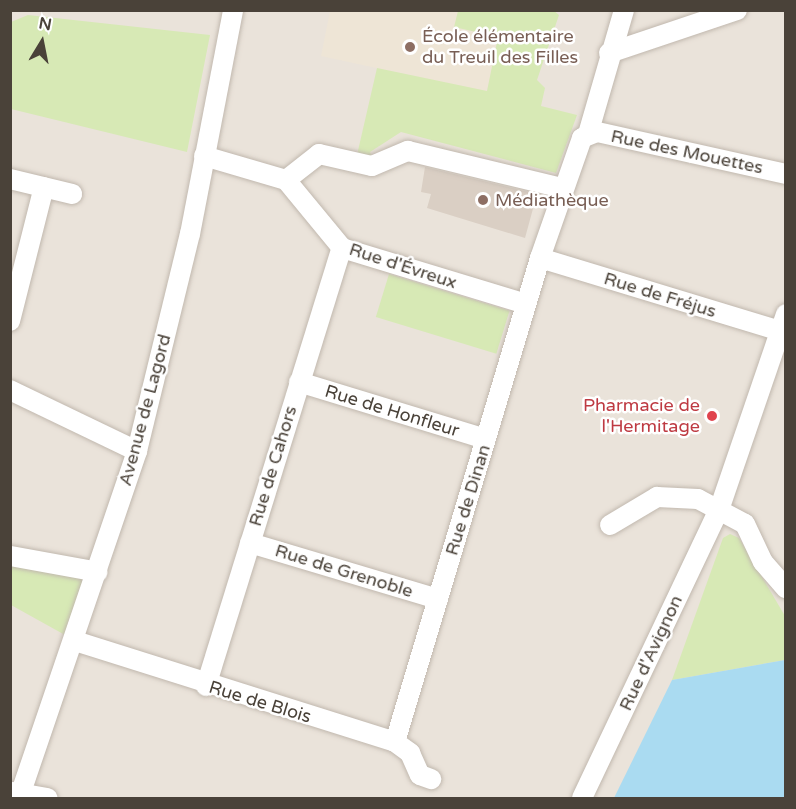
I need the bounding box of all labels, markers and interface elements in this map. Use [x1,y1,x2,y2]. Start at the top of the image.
north arrow [12,12,72,72]
text: N [37,13,53,35]
place label: École élémentaire du Treuil des Filles [422,26,578,68]
marker: École élémentaire du Treuil des Filles [403,40,417,54]
street label: Rue des Mouettes [609,125,765,179]
place label: Médiathèque [495,189,609,211]
marker: Médiathèque [476,193,490,207]
street label: Rue d'Évreux [346,238,460,294]
street label: Rue de Fréjus [601,268,719,322]
street label: Avenue de Lagord [114,332,176,488]
street label: Rue de Honfleur [322,380,462,442]
place label: Pharmacie de l'Hermitage [583,395,700,438]
street label: Rue de Cahors [244,403,302,529]
marker: Pharmacie de l'Hermitage [705,409,719,423]
street label: Rue de Dinan [441,442,495,558]
street label: Rue de Grenoble [272,540,416,602]
street label: Rue d'Avignon [615,592,687,714]
street label: Rue de Blois [206,676,314,728]

